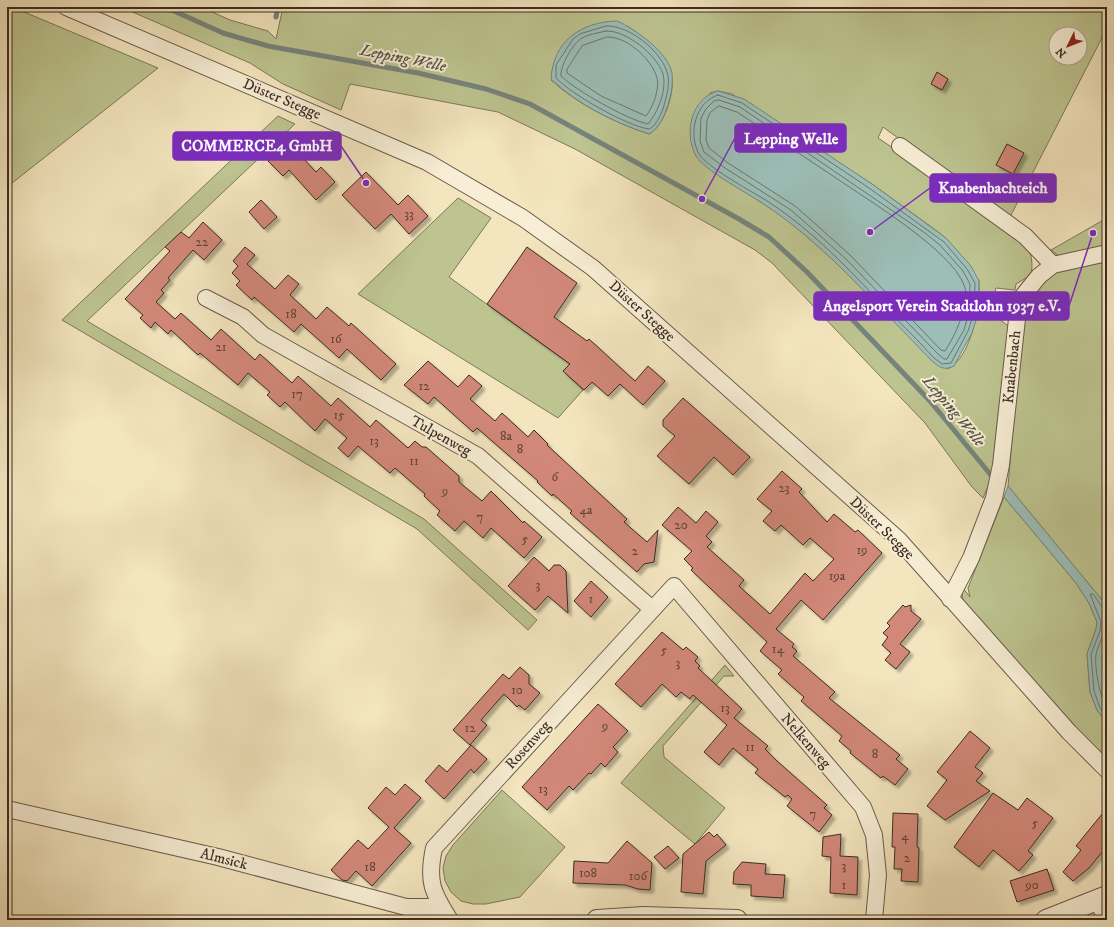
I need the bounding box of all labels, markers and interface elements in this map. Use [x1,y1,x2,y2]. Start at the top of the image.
north arrow [1048,26,1088,66]
water label: Lepping Welle [357,40,448,76]
text: N [1053,44,1070,60]
street label: Düster Stegge [240,74,324,124]
callout: Lepping Welle [735,124,846,152]
text: Lepping Welle [744,129,839,149]
callout: COMMERCE4 GmbH [173,132,341,160]
text: COMMERCE4 GmbH [181,136,333,156]
callout: Knabenbachteich [930,174,1056,202]
text: Knabenbachteich [938,178,1048,198]
house number: 33 [404,206,414,222]
house number: 22 [196,234,209,250]
street label: Düster Stegge [605,276,679,346]
callout: Angelsport Verein Stadtlohn 1937 e.V. [814,292,1069,320]
text: Angelsport Verein Stadtlohn 1937 e.V. [822,296,1061,316]
house number: 18 [285,306,297,322]
street label: Knabenbach [999,329,1025,405]
house number: 16 [330,331,343,347]
house number: 21 [215,339,227,355]
water label: Lepping Welle [918,371,990,451]
house number: 12 [418,378,430,394]
house number: 17 [291,386,303,402]
house number: 15 [333,407,345,423]
street label: Tulpenweg [407,412,475,461]
house number: 8a [500,428,512,444]
house number: 13 [369,433,379,449]
house number: 8 [517,441,523,457]
house number: 11 [409,453,419,469]
house number: 6 [552,469,560,485]
house number: 23 [778,480,790,496]
house number: 9 [441,483,448,499]
street label: Düster Stegge [846,492,918,564]
house number: 4a [579,502,593,518]
house number: 7 [477,509,484,525]
house number: 20 [674,517,688,533]
house number: 5 [522,531,529,547]
house number: 19 [856,542,868,558]
house number: 2 [632,543,639,559]
house number: 19a [829,568,846,584]
house number: 3 [536,577,541,593]
house number: 1 [589,591,594,607]
house number: 14 [772,641,785,657]
house number: 5 [661,642,668,658]
house number: 3 [676,655,681,671]
house number: 10 [511,682,523,698]
house number: 13 [720,700,730,716]
street label: Nelkenweg [777,709,836,773]
street label: Rosenweg [501,716,555,773]
house number: 9 [601,718,608,734]
house number: 12 [464,720,476,736]
house number: 11 [745,739,755,755]
house number: 8 [872,746,878,762]
house number: 13 [538,781,548,797]
house number: 7 [810,806,817,822]
house number: 5 [1032,815,1039,831]
house number: 4 [901,828,909,844]
street label: Almsick [198,844,250,874]
house number: 2 [904,850,911,866]
house number: 3 [842,858,847,874]
house number: 18 [364,859,376,875]
house number: 108 [579,865,597,881]
house number: 106 [629,868,648,884]
house number: 1 [842,877,847,893]
house number: 90 [1024,877,1039,893]

